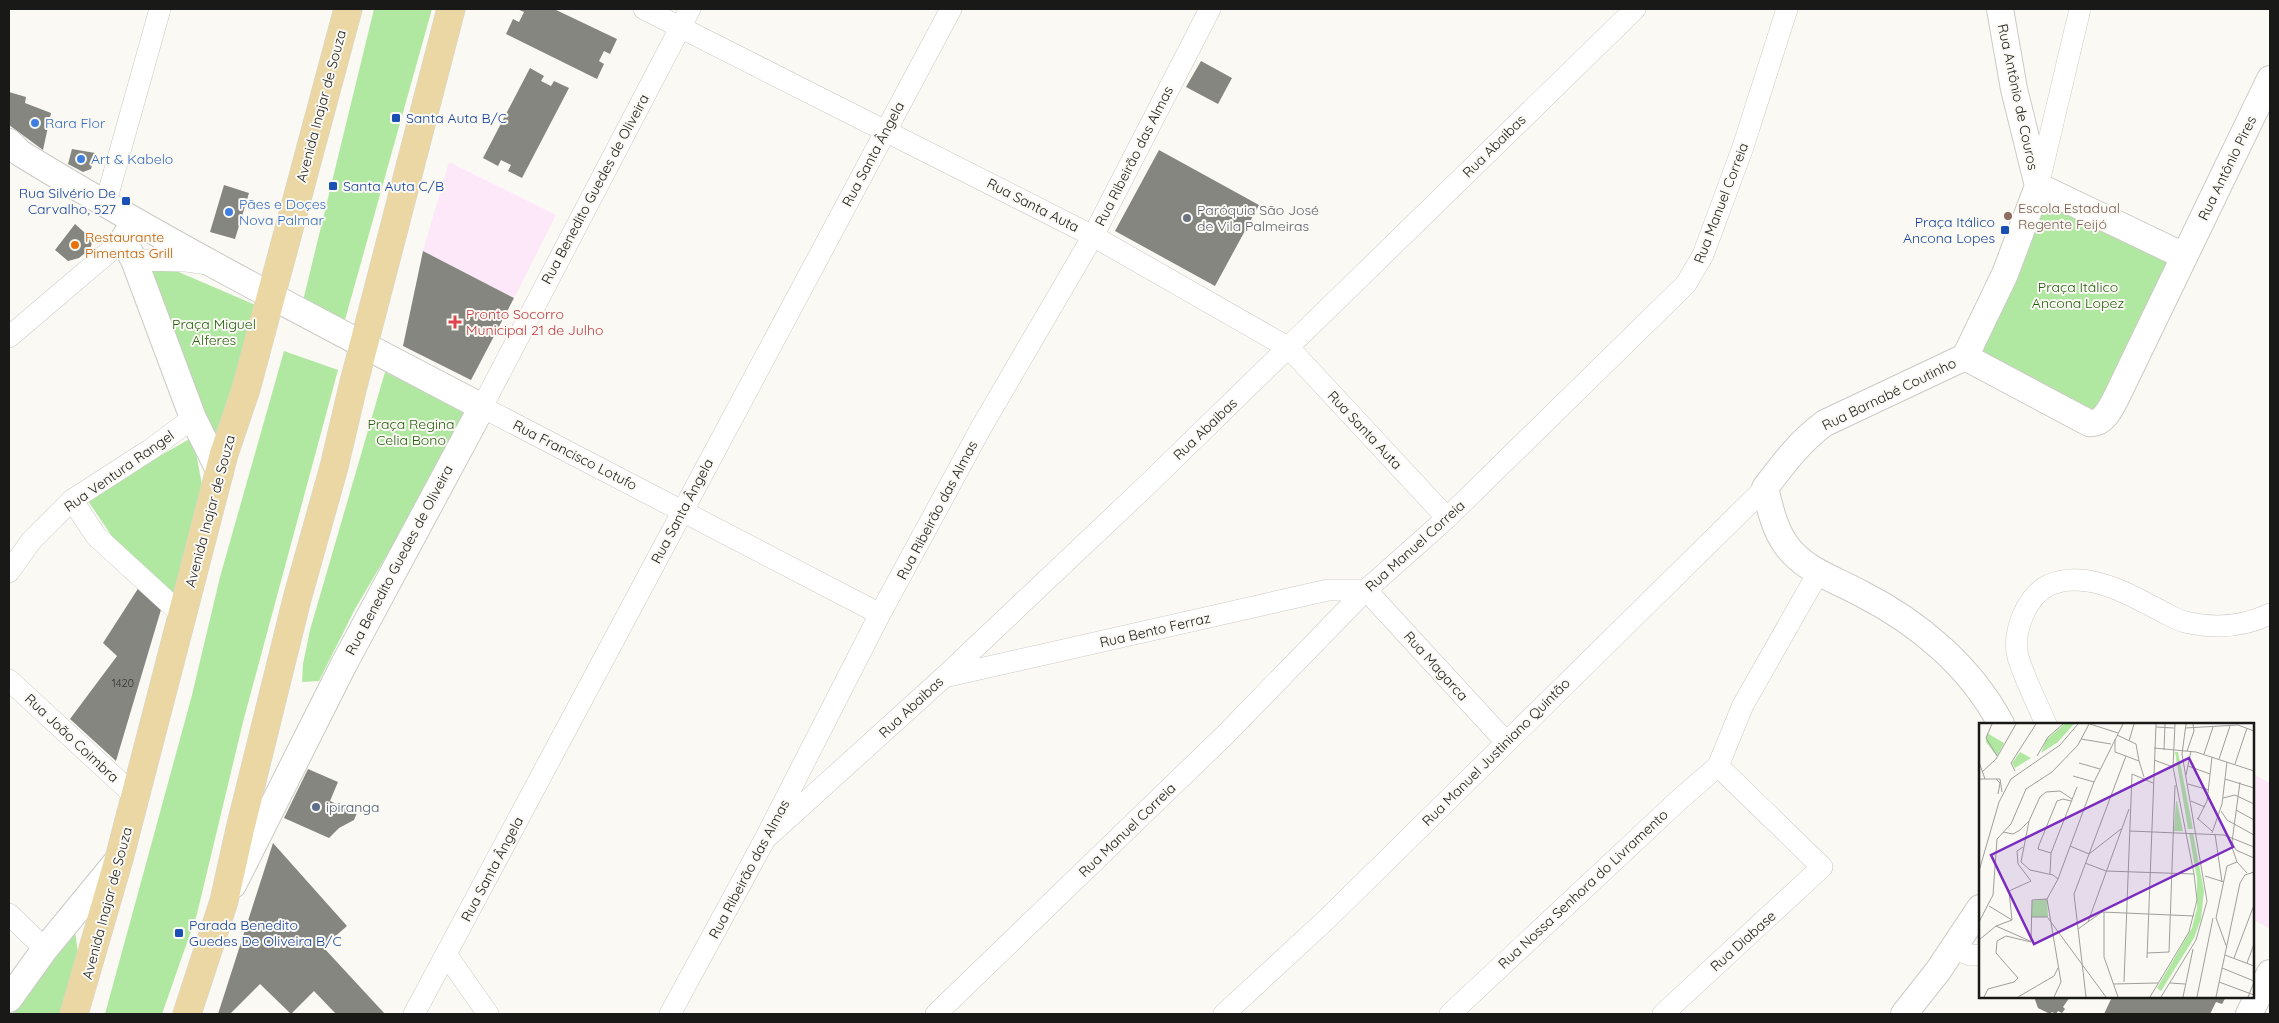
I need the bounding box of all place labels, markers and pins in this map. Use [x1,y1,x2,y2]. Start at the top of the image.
place label: Santa Auta B/C [406,109,507,127]
marker: Santa Auta B/C [390,112,402,124]
place label: Rara Flor [45,114,106,132]
marker: Rara Flor [29,117,41,129]
place label: Art & Kabelo [91,150,173,168]
marker: Art & Kabelo [75,153,87,165]
place label: Santa Auta C/B [343,177,444,195]
marker: Santa Auta C/B [327,180,339,192]
place label: Rua Silvério De Carvalho, 527 [19,184,116,218]
marker: Rua Silvério De Carvalho, 527 [120,195,132,207]
place label: Pães e Doçes Nova Palmar [239,195,326,229]
place label: Escola Estadual Regente Feijó [2018,199,2120,233]
place label: Paróquia São José de Vila Palmeiras [1197,201,1319,235]
marker: Pães e Doçes Nova Palmar [223,206,235,218]
marker: Escola Estadual Regente Feijó [2002,210,2014,222]
marker: Paróquia São José de Vila Palmeiras [1181,212,1193,224]
place label: Praça Itálico Ancona Lopes [1903,213,1995,247]
marker: Praça Itálico Ancona Lopes [1999,224,2011,236]
place label: Restaurante Pimentas Grill [85,228,173,262]
marker: Restaurante Pimentas Grill [69,239,81,251]
place label: Pronto Socorro Municipal 21 de Julho [466,305,603,339]
marker: Pronto Socorro Municipal 21 de Julho [448,315,462,329]
place label: ipiranga [326,798,379,816]
marker: ipiranga [310,801,322,813]
place label: Parada Benedito Guedes De Oliveira B/C [189,916,342,950]
marker: Parada Benedito Guedes De Oliveira B/C [173,927,185,939]

